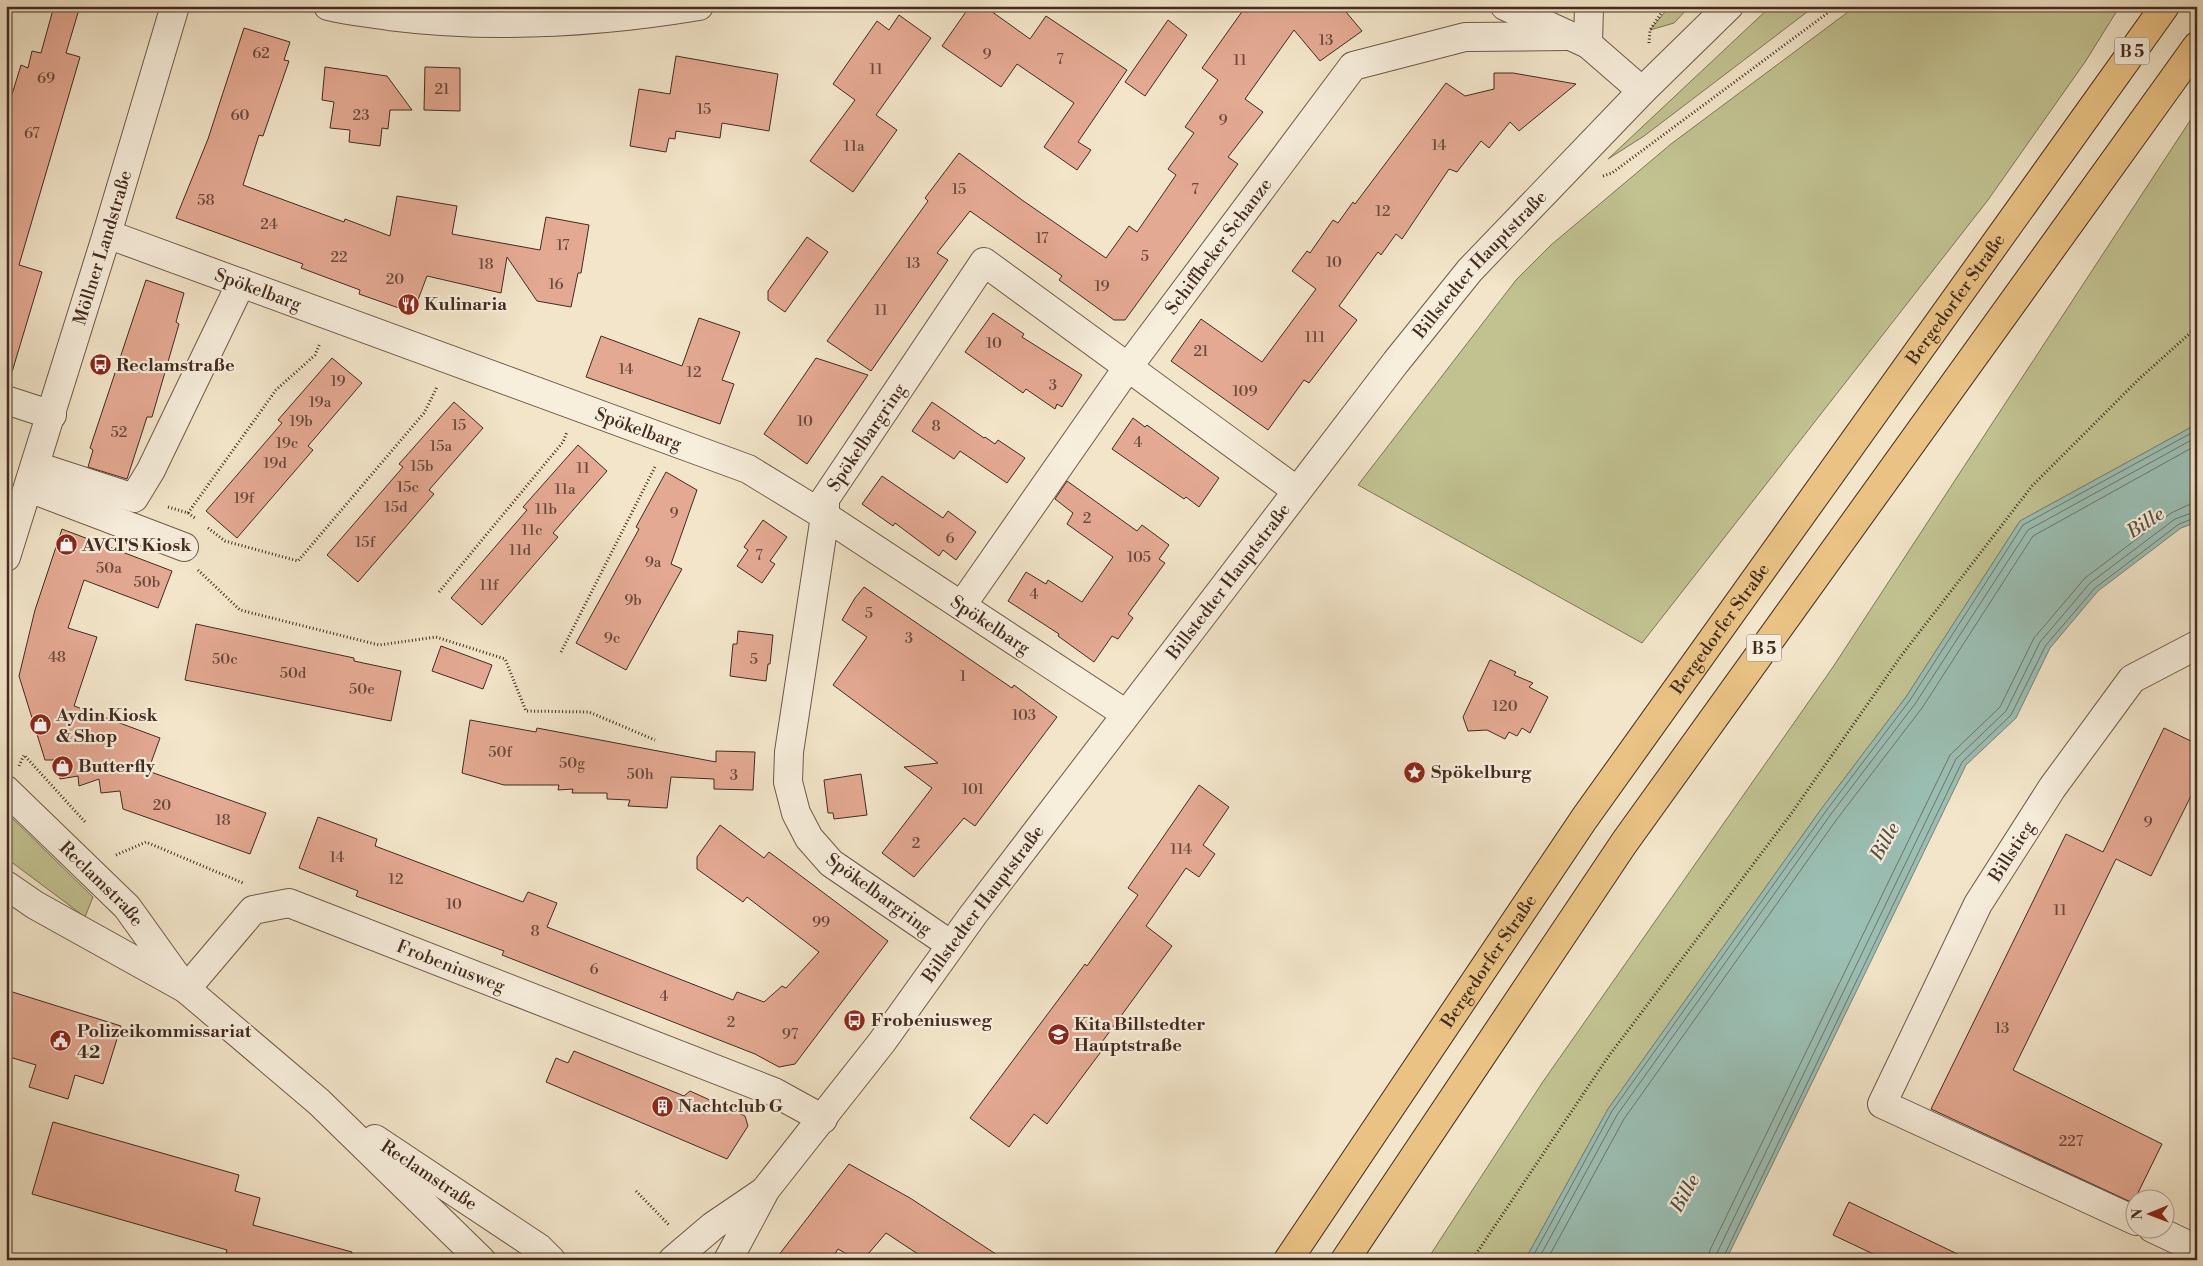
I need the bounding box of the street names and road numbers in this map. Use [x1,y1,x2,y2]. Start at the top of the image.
road number: B 5 [2114,37,2150,64]
street label: Möllner Landstraße [68,168,137,328]
street label: Schiffbeker Schanze [1160,174,1277,319]
street label: Billstedter Hauptstraße [1408,186,1552,344]
street label: Bergedorfer Straße [1901,229,2010,370]
street label: Spökelbarg [211,263,305,317]
street label: Spökelbargring [822,378,912,496]
street label: Spökelbarg [592,403,686,456]
street label: Billstedter Hauptstraße [1161,499,1296,665]
street label: Bergedorfer Straße [1665,559,1775,700]
street label: Spökelbarg [946,591,1035,660]
road number: B 5 [1746,634,1782,661]
street label: Billstieg [1984,816,2040,887]
street label: Billstedter Hauptstraße [917,821,1050,988]
street label: Reclamstraße [54,837,148,931]
street label: Spökelbargring [821,848,937,941]
street label: Bergedorfer Straße [1436,890,1542,1033]
street label: Frobeniusweg [393,935,509,998]
street label: Reclamstraße [376,1135,481,1216]

